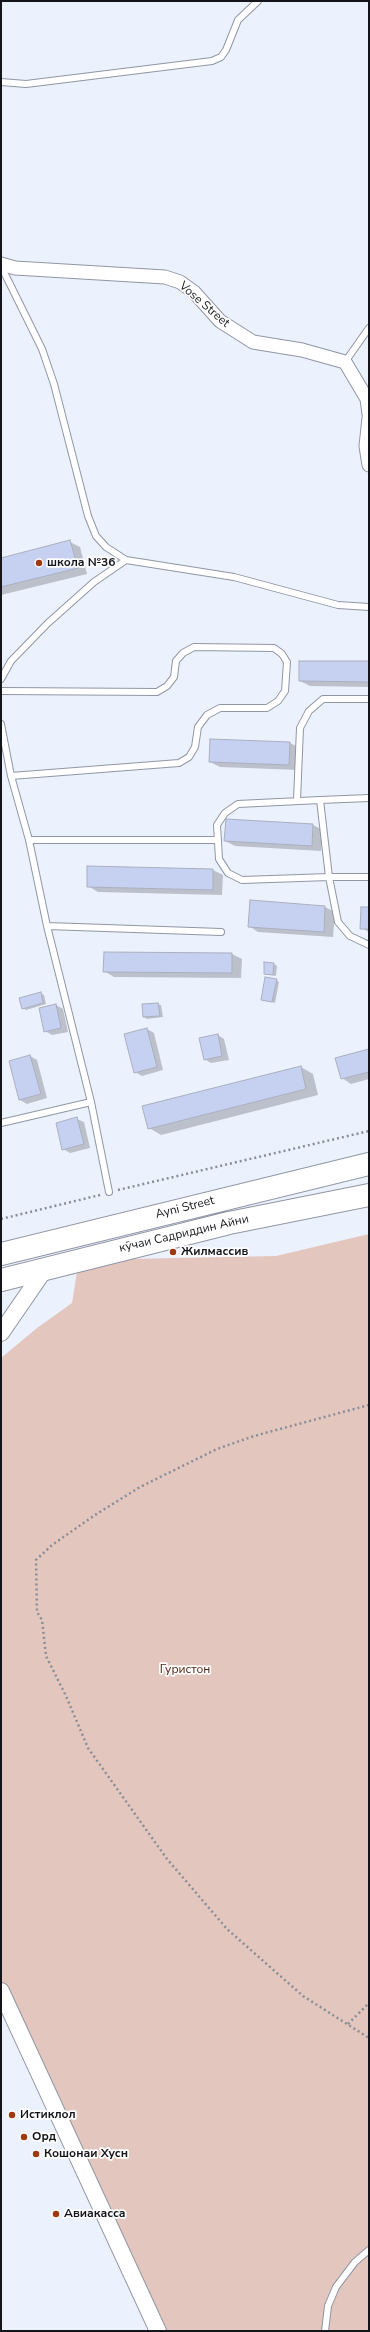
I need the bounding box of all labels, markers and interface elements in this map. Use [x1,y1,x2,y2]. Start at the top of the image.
street label: Vose Street [176,279,232,331]
place label: школа №36 [47,556,115,570]
marker: школа №36 [34,558,44,568]
street label: Ayni Street [154,1194,216,1222]
street label: кӯчаи Садриддин Айни [118,1212,250,1256]
place label: Жилмассив [181,1245,248,1259]
marker: Жилмассив [168,1247,178,1257]
park label: Гуристон [160,1663,210,1677]
place label: Истиклол [20,2108,76,2122]
marker: Истиклол [7,2110,17,2120]
place label: Орд [32,2130,56,2144]
marker: Орд [19,2132,29,2142]
place label: Кошонаи Хусн [44,2147,128,2161]
marker: Кошонаи Хусн [31,2149,41,2159]
place label: Авиакасса [64,2207,126,2221]
marker: Авиакасса [51,2209,61,2219]

